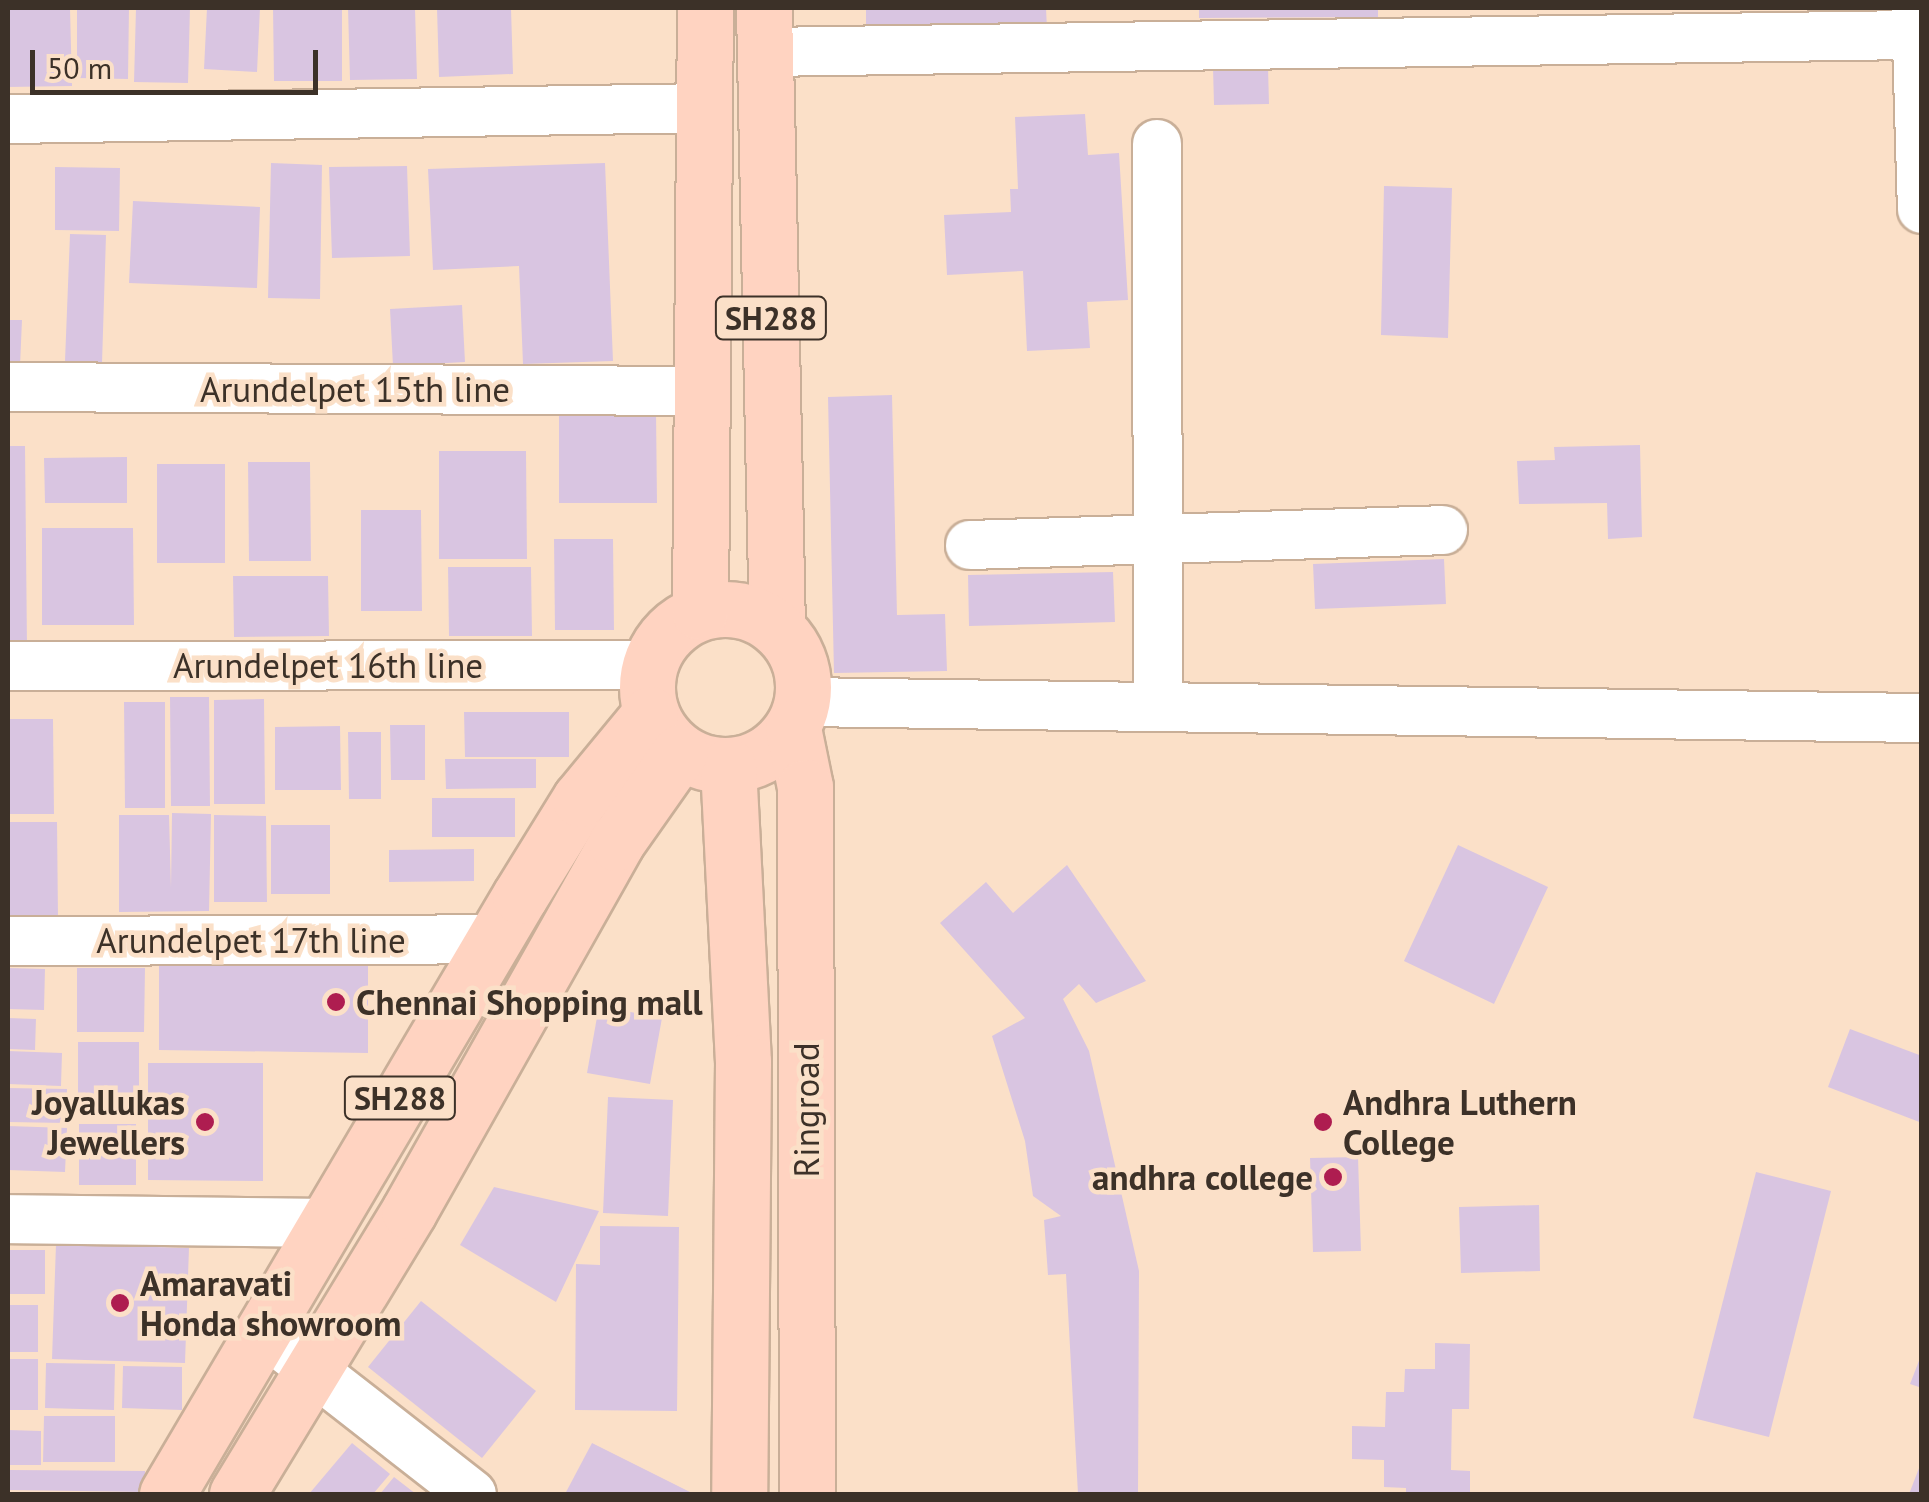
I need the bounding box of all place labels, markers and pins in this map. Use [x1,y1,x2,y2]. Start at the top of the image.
place label: Chennai Shopping mall [356,981,703,1023]
marker: Chennai Shopping mall [325,991,347,1013]
place label: Joyallukas Jewellers [32,1081,185,1163]
place label: Andhra Luthern College [1343,1081,1577,1163]
marker: Joyallukas Jewellers [194,1111,216,1133]
marker: Andhra Luthern College [1312,1111,1334,1133]
place label: andhra college [1092,1156,1313,1198]
marker: andhra college [1322,1166,1344,1188]
place label: Amaravati Honda showroom [140,1262,401,1344]
marker: Amaravati Honda showroom [109,1292,131,1314]

